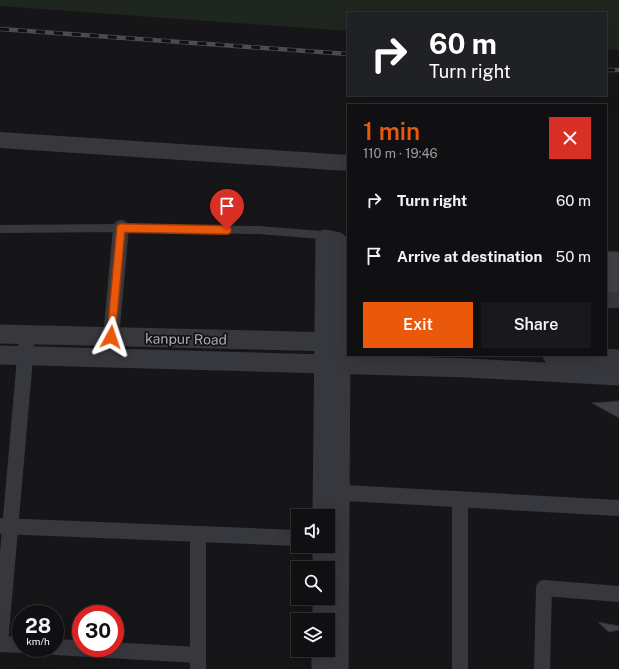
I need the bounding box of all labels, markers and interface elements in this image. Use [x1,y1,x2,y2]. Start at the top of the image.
text: 60 m [429,27,497,60]
icon: right [363,28,415,80]
text: Turn right [429,61,511,82]
text: 1 min [363,117,420,145]
button: close [549,117,591,159]
text: 110 m · 19:46 [363,146,438,161]
pin [210,189,244,230]
icon: right [363,189,385,211]
text: Turn right [397,192,467,209]
text: 60 m [556,192,591,209]
icon: arrive [216,195,238,217]
icon: arrive [363,245,385,267]
text: Arrive at destination [397,248,542,265]
text: 50 m [556,248,591,265]
button: Exit [363,302,473,348]
button: Share [481,302,591,348]
position arrow [90,316,132,358]
street label: kanpur Road [145,330,227,348]
map controls [291,509,335,657]
button: sound [291,509,335,553]
button: search [291,561,335,605]
speed limit sign: 30 [72,605,124,657]
button: layers [291,613,335,657]
text: 28 [25,614,51,638]
text: km/h [26,635,50,647]

